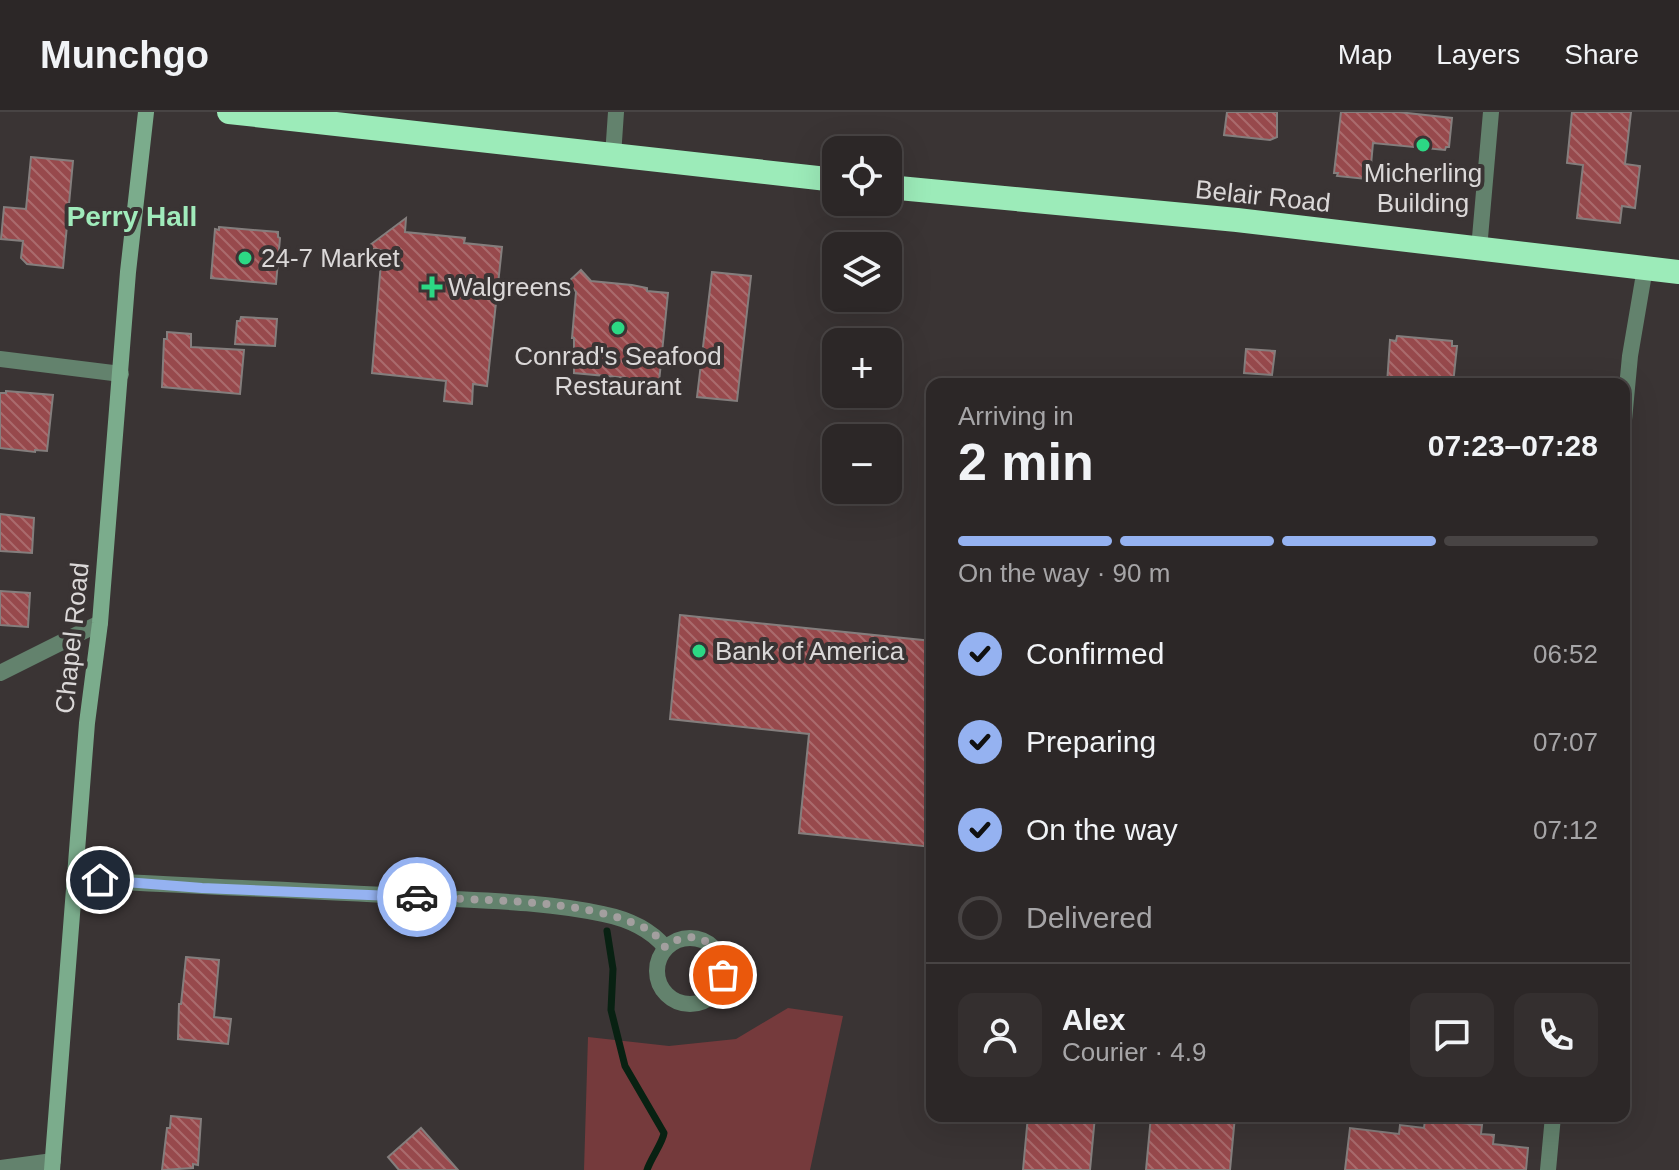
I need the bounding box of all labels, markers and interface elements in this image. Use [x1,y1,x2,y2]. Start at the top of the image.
text: Munchgo [40,34,209,76]
text: Map [1338,39,1392,70]
text: Layers [1436,39,1520,70]
text: Share [1564,39,1639,70]
map controls [822,136,902,504]
button: locate [822,136,902,216]
marker: Micherling Building [1414,136,1432,154]
place label: Micherling Building [1364,158,1482,218]
street label: Belair Road [1194,174,1332,218]
district label: Perry Hall [67,201,197,232]
button: layers [822,232,902,312]
place label: 24-7 Market [261,243,400,273]
marker: 24-7 Market [236,249,254,267]
place label: Walgreens [448,272,571,302]
marker: Walgreens [423,278,441,296]
marker: Conrad's Seafood Restaurant [609,319,627,337]
button: + [822,328,902,408]
place label: Conrad's Seafood Restaurant [514,341,722,401]
text: Arriving in [958,401,1074,431]
button: − [822,424,902,504]
text: 07:23–07:28 [1428,429,1598,462]
text: 2 min [958,433,1094,491]
text: On the way · 90 m [958,558,1170,588]
street label: Chapel Road [49,561,95,715]
icon: check [958,632,1002,676]
place label: Bank of America [715,636,905,666]
text: Confirmed [1026,637,1164,670]
text: 06:52 [1533,639,1598,669]
marker: Bank of America [690,642,708,660]
icon: check [958,720,1002,764]
text: Preparing [1026,725,1156,758]
text: 07:07 [1533,727,1598,757]
icon: check [958,808,1002,852]
text: On the way [1026,813,1178,846]
text: 07:12 [1533,815,1598,845]
pin [66,846,134,914]
courier [377,857,457,937]
icon: home [78,858,122,902]
icon: car [395,875,439,919]
text: Delivered [1026,901,1153,934]
pin [689,941,757,1009]
icon: bag [701,953,745,997]
button: person [958,993,1042,1077]
button: chat [1410,993,1494,1077]
button: phone [1514,993,1598,1077]
text: Alex [1062,1003,1125,1036]
text: Courier · 4.9 [1062,1037,1207,1067]

